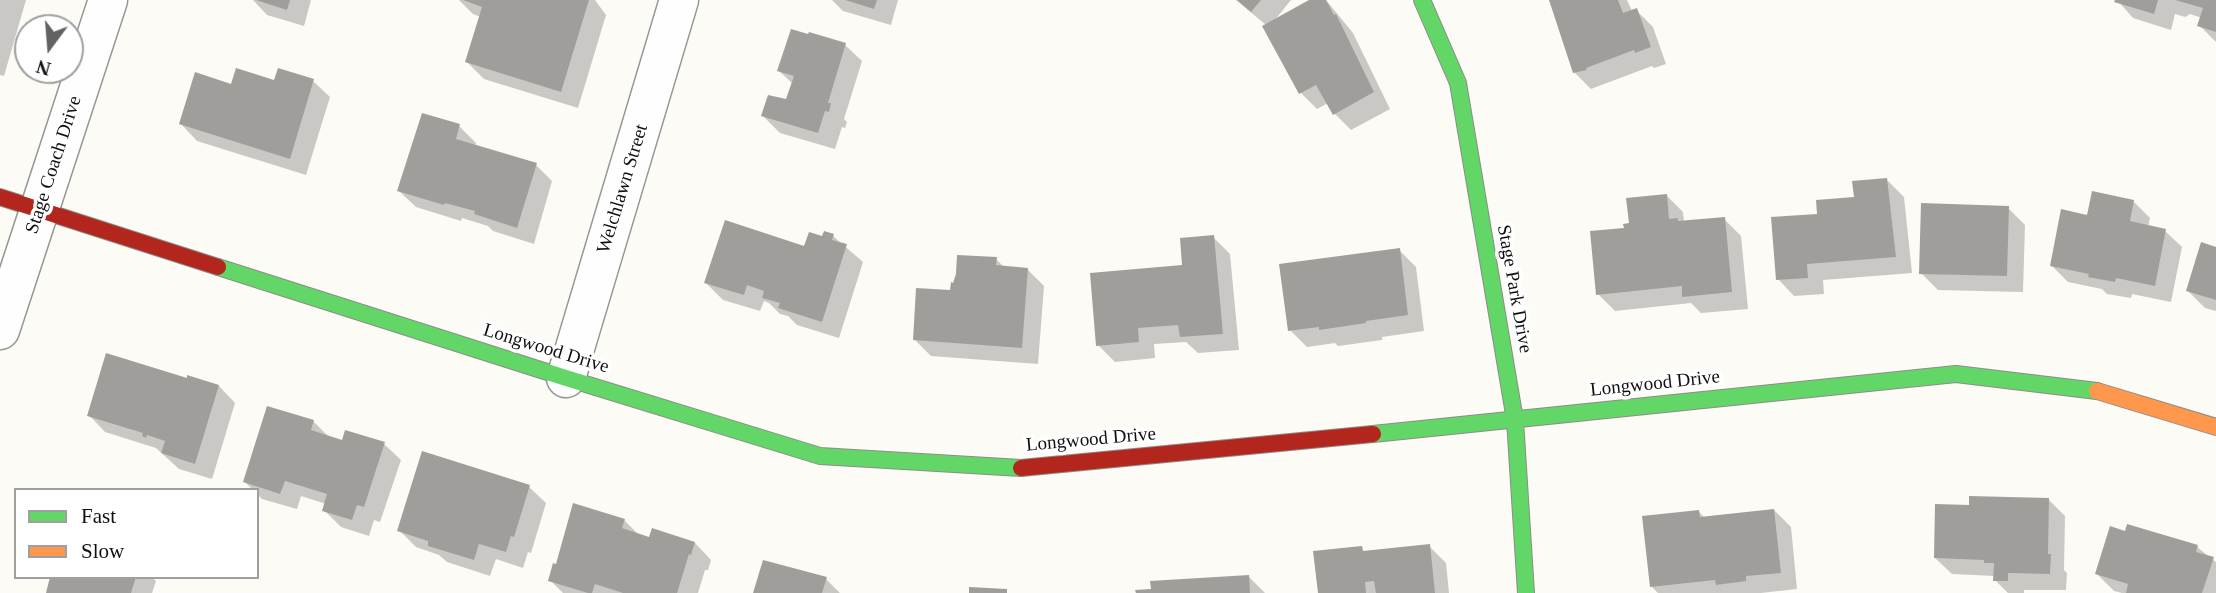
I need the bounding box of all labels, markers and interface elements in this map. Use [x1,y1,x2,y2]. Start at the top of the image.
north arrow [14,14,84,84]
text: N [34,56,53,80]
street label: Stage Coach Drive [21,93,87,237]
street label: Welchlawn Street [593,122,653,256]
street label: Stage Park Drive [1492,223,1536,355]
street label: Longwood Drive [480,319,612,379]
street label: Longwood Drive [1589,366,1721,402]
street label: Longwood Drive [1025,423,1157,457]
legend [14,488,259,579]
text: Fast [81,504,116,528]
text: Slow [81,539,124,563]

